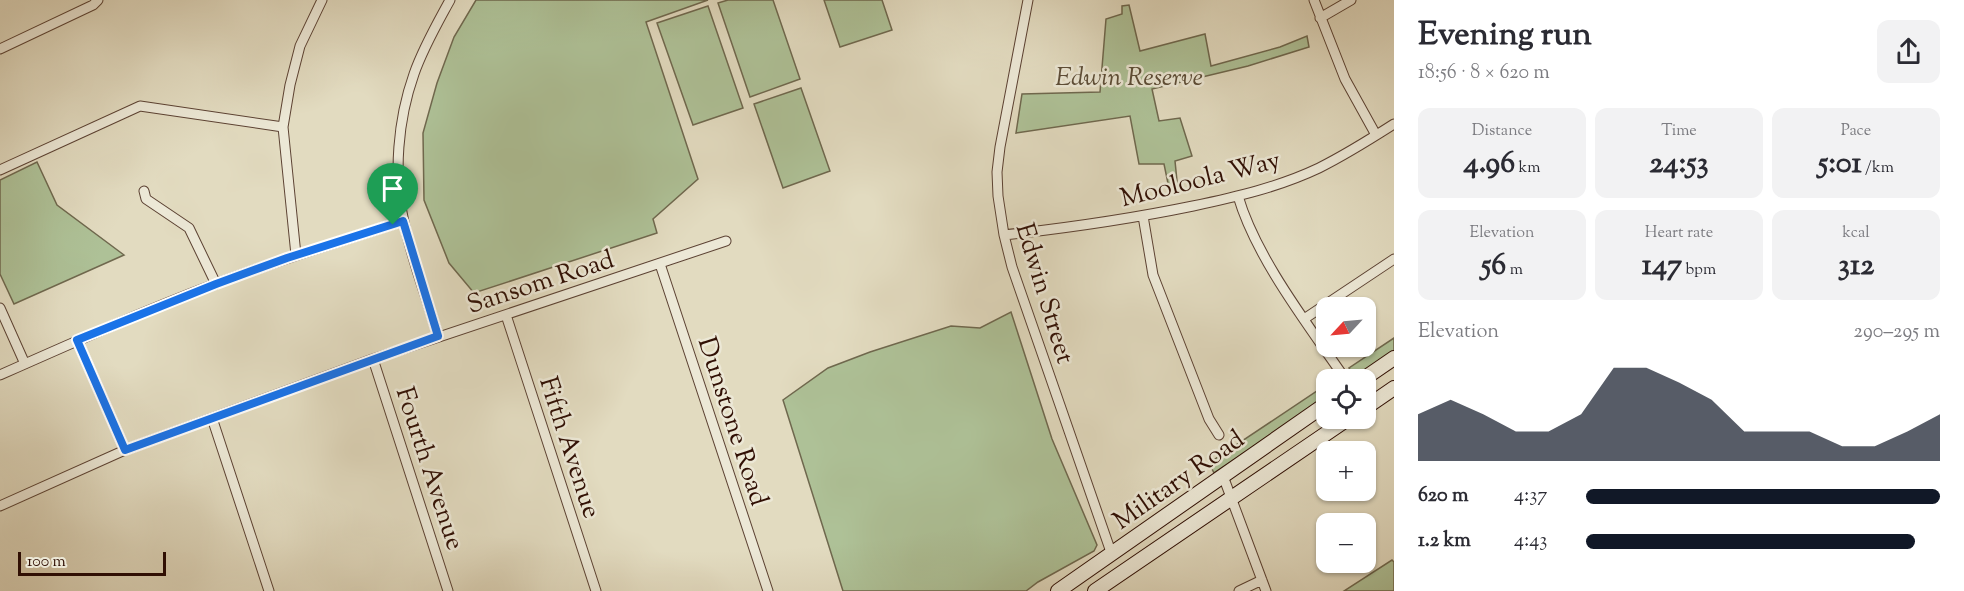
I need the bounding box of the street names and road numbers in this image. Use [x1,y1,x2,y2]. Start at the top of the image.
street label: Mooloola Way [1117,143,1285,218]
street label: Edwin Street [1005,219,1083,369]
street label: Sansom Road [462,242,619,325]
street label: Dunstone Road [687,333,776,511]
street label: Fifth Avenue [528,372,609,523]
street label: Fourth Avenue [385,382,472,555]
street label: Military Road [1106,422,1253,540]

